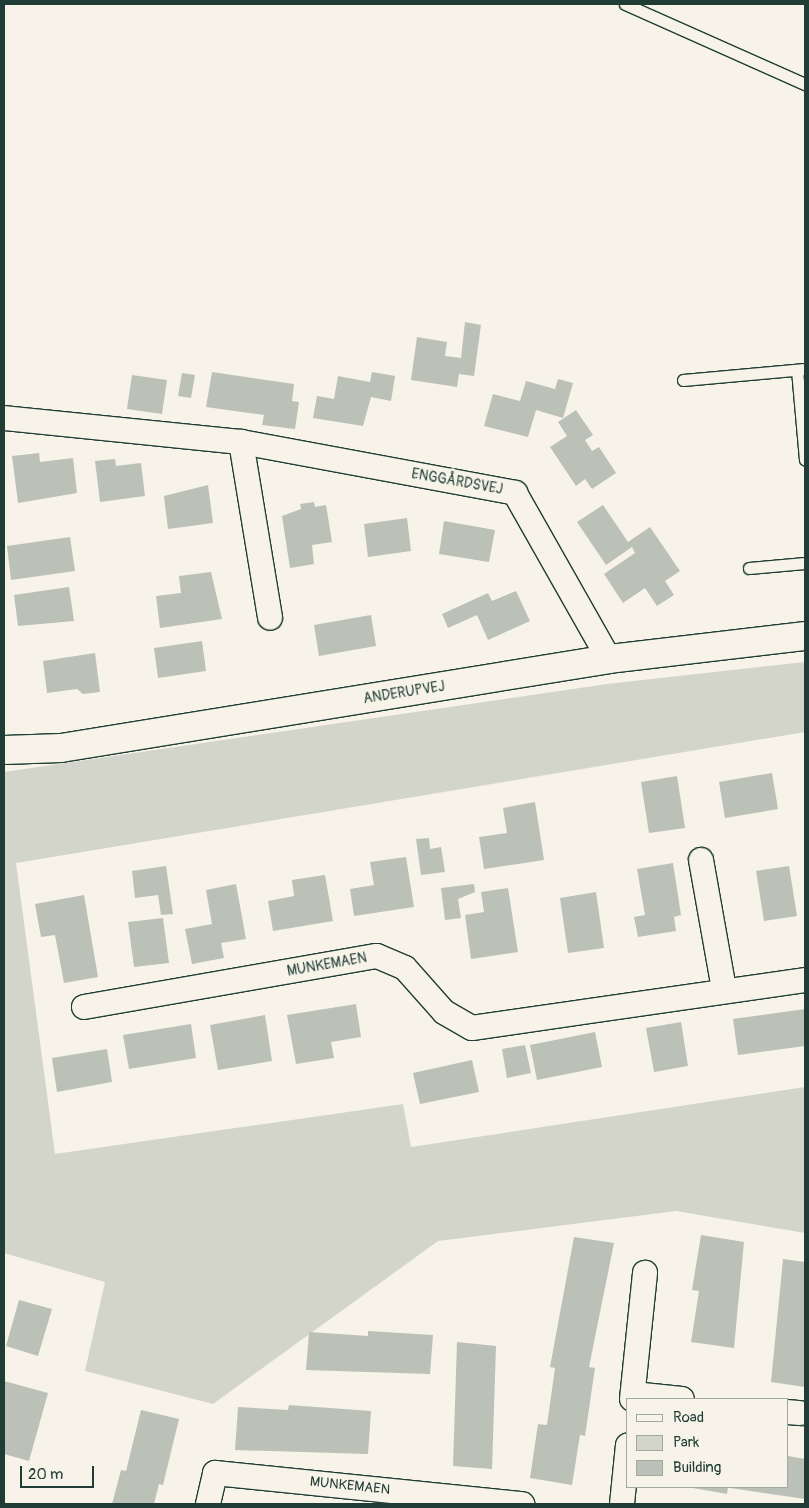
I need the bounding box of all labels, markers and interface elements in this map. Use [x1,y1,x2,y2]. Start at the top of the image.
street label: ENGGÅRDSVEJ [410,466,504,498]
street label: ANDERUPVEJ [362,678,446,708]
street label: MUNKEMAEN [286,950,368,980]
legend [626,1398,789,1488]
text: Road [673,1408,704,1427]
text: Park [673,1433,699,1452]
scale bar [22,1456,96,1488]
text: Building [673,1458,721,1477]
text: 20 m [28,1465,63,1484]
street label: MUNKEMAEN [309,1473,391,1499]

